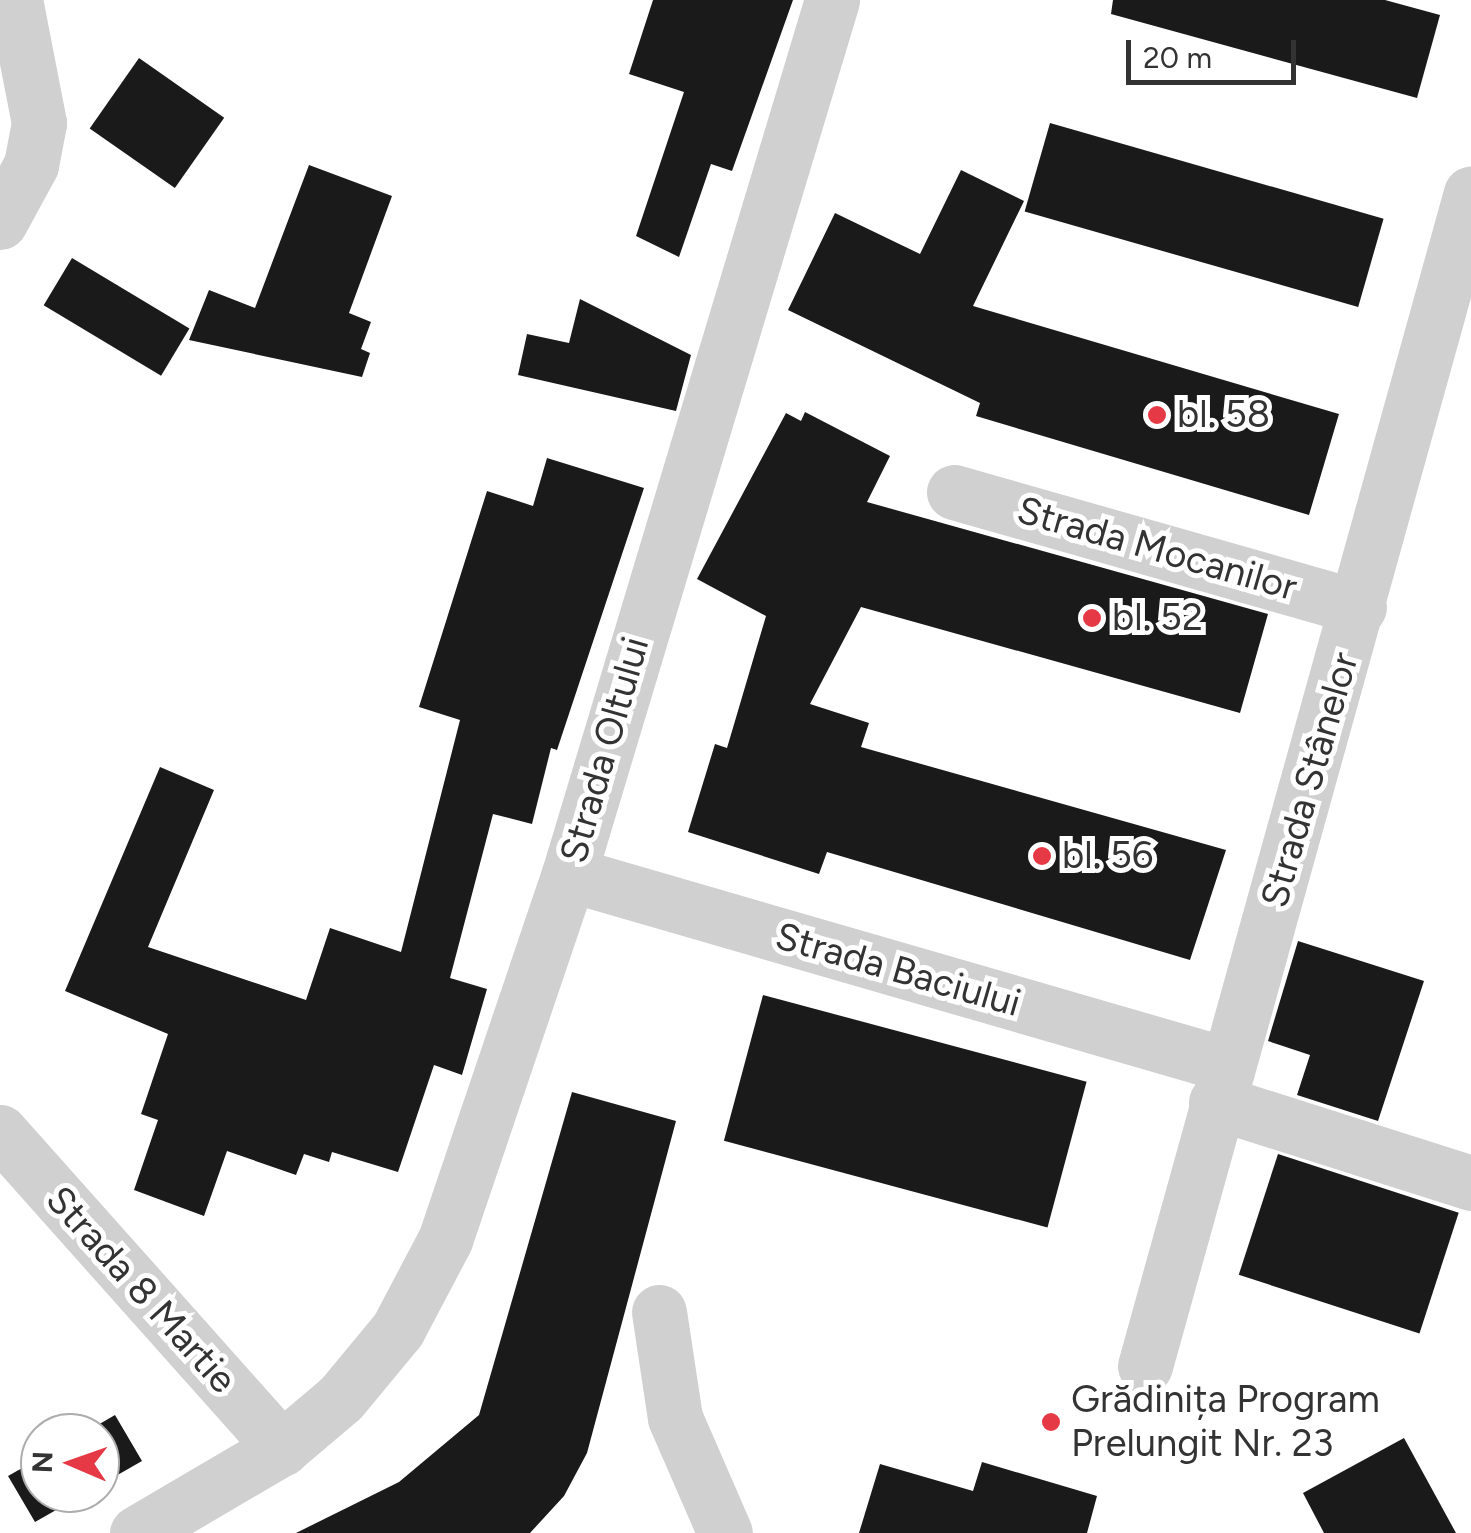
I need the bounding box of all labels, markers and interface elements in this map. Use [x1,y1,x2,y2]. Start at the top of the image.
scale bar [1131,20,1301,82]
text: 20 m [1143,39,1212,76]
place label: bl. 58 [1177,392,1270,438]
marker: bl. 58 [1146,404,1168,426]
street label: Strada Mocanilor [1012,487,1302,611]
place label: bl. 52 [1112,595,1203,641]
marker: bl. 52 [1081,607,1103,629]
street label: Strada Oltului [551,632,659,868]
street label: Strada Stânelor [1252,647,1368,913]
place label: bl. 56 [1062,833,1153,879]
marker: bl. 56 [1031,845,1053,867]
street label: Strada Baciului [770,913,1026,1027]
street label: Strada 8 Martie [36,1177,246,1403]
place label: Grădinița Program Prelungit Nr. 23 [1071,1377,1380,1466]
marker: Grădinița Program Prelungit Nr. 23 [1040,1411,1062,1433]
north arrow [20,1413,120,1513]
text: N [25,1451,59,1473]

